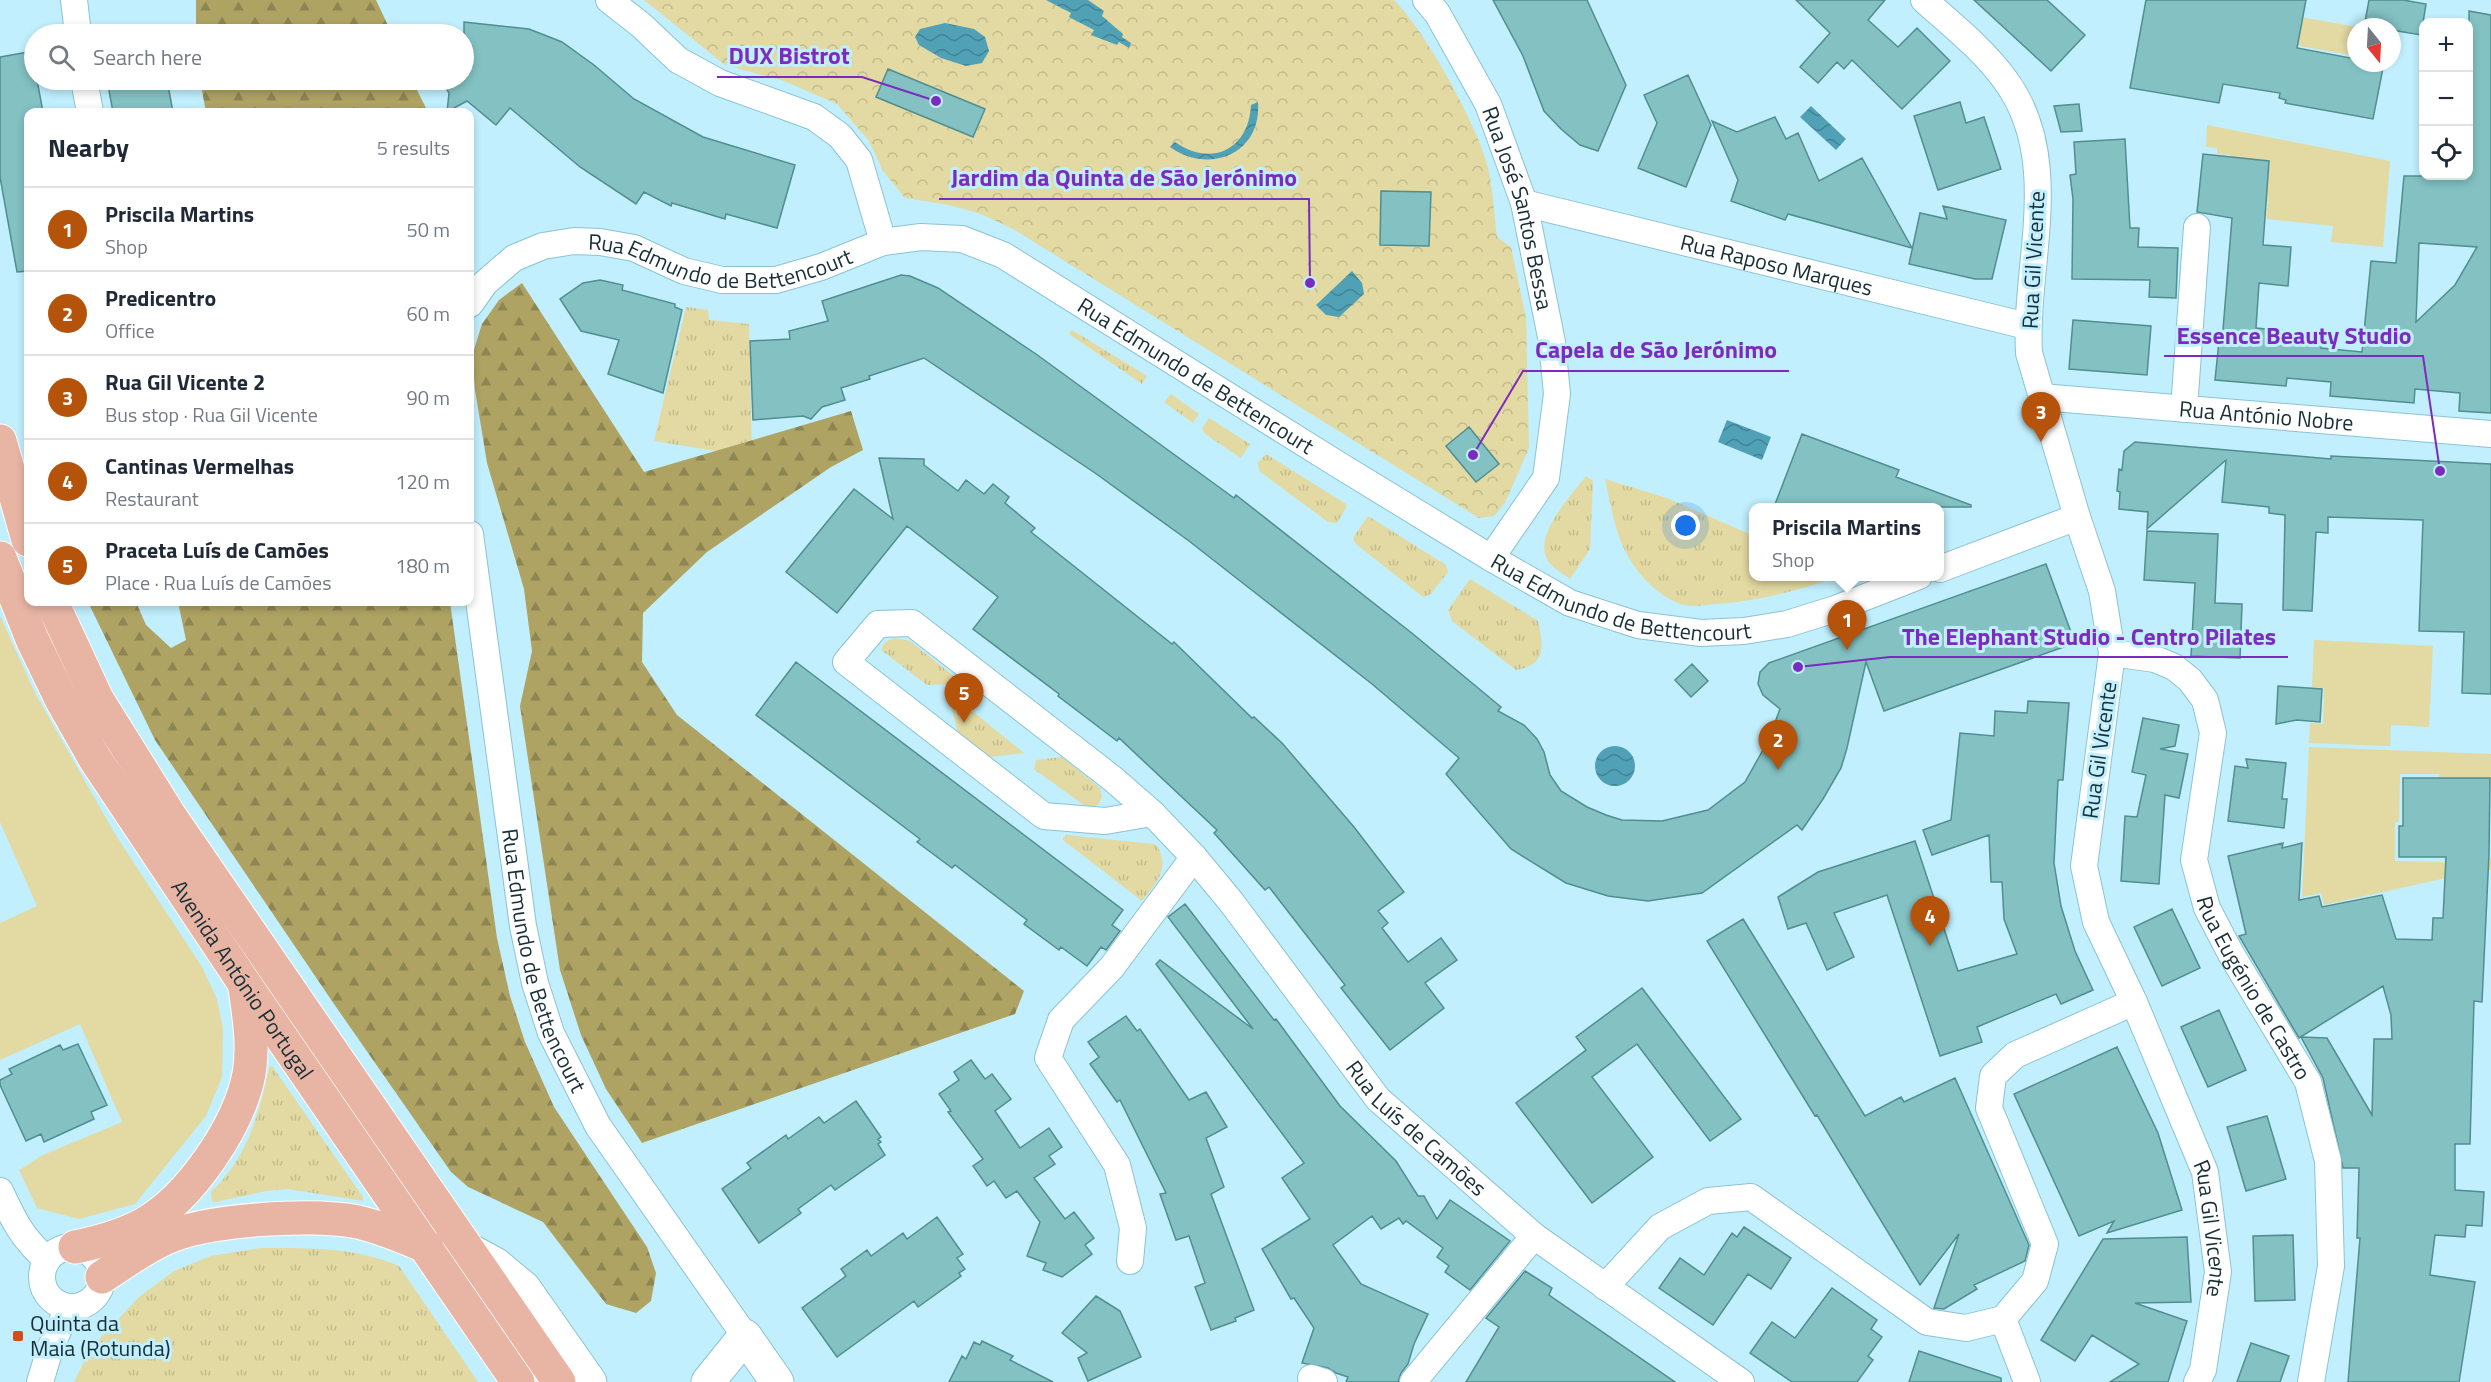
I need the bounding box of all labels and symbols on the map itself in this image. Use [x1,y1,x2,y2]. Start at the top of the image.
north arrow [2347,18,2401,72]
callout: DUX Bistrot [717,35,862,77]
text: DUX Bistrot [728,37,850,73]
street label: Rua José Santos Bessa [1473,101,1562,313]
callout: Jardim da Quinta de São Jerónimo [939,157,1309,199]
text: Jardim da Quinta de São Jerónimo [951,159,1297,195]
street label: Rua Gil Vicente [2012,190,2054,330]
street label: Rua Edmundo de Bettencourt [588,225,858,297]
street label: Rua Raposo Marques [1677,225,1876,305]
street label: Rua Edmundo de Bettencourt [1071,289,1321,463]
callout: Essence Beauty Studio [2164,314,2423,356]
text: Essence Beauty Studio [2176,317,2412,353]
callout: Capela de São Jerónimo [1523,329,1789,371]
text: Capela de São Jerónimo [1535,331,1777,367]
street label: Rua António Nobre [2178,391,2355,440]
pin: 3 [2022,392,2060,442]
your location [1671,511,1700,540]
street label: Rua Edmundo de Bettencourt [1485,544,1754,650]
pin: 1 [1828,600,1866,650]
callout: The Elephant Studio - Centro Pilates [1890,615,2288,657]
text: The Elephant Studio - Centro Pilates [1902,618,2276,654]
pin: 5 [944,674,984,723]
street label: Rua Gil Vicente [2073,679,2125,821]
pin: 2 [1758,720,1798,770]
street label: Rua Edmundo de Bettencourt [493,826,595,1098]
street label: Avenida António Portugal [163,873,322,1086]
street label: Rua Eugénio de Castro [2188,892,2320,1086]
pin: 4 [1910,896,1950,946]
street label: Rua Luís de Camões [1337,1053,1494,1204]
street label: Rua Gil Vicente [2185,1154,2236,1300]
place label: Quinta da Maia (Rotunda) [30,1306,171,1365]
marker: Quinta da Maia (Rotunda) [11,1329,25,1343]

